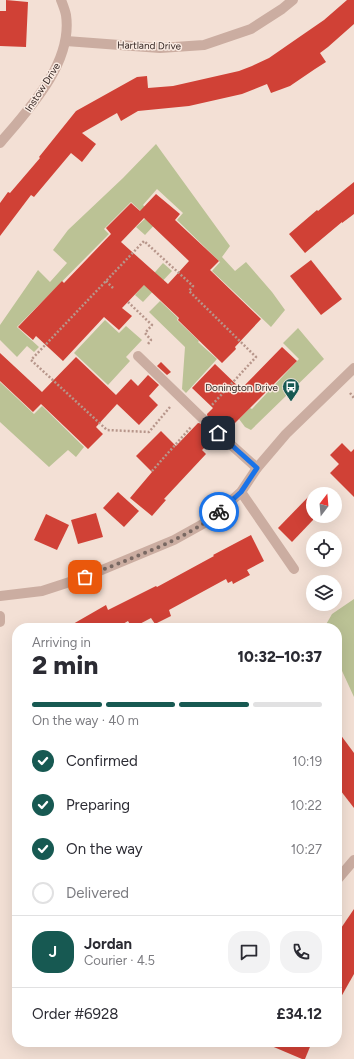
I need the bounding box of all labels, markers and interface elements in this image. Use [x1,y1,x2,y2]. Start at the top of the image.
street label: Hartland Drive [117,38,182,53]
street label: Instow Drive [22,60,63,114]
bus stop icon: Donington Drive [281,377,301,402]
place label: Donington Drive [205,381,279,394]
pin [201,416,235,450]
icon: home [207,422,229,444]
north arrow [306,487,342,523]
map controls [306,487,342,611]
courier [199,492,239,532]
icon: bike [208,501,230,523]
button: locate [306,531,342,567]
pin [68,560,102,594]
icon: bag [74,566,96,588]
button: layers [306,575,342,611]
text: Arriving in [32,635,91,650]
text: 10:32–10:37 [238,648,322,666]
text: 2 min [32,649,98,681]
text: On the way · 40 m [32,713,139,728]
icon: check [32,750,54,772]
text: Confirmed [66,752,138,770]
text: 10:19 [292,754,322,769]
icon: check [32,794,54,816]
text: Preparing [66,796,130,814]
text: 10:22 [290,798,322,813]
icon: check [32,838,54,860]
text: On the way [66,840,143,858]
text: 10:27 [291,842,322,857]
text: Delivered [66,884,129,902]
button: chat [228,931,270,973]
button: phone [280,931,322,973]
text: Jordan [84,935,132,953]
text: J [49,943,57,961]
text: Courier · 4.5 [84,953,155,968]
text: Order #6928 [32,1005,118,1023]
text: £34.12 [277,1005,322,1023]

